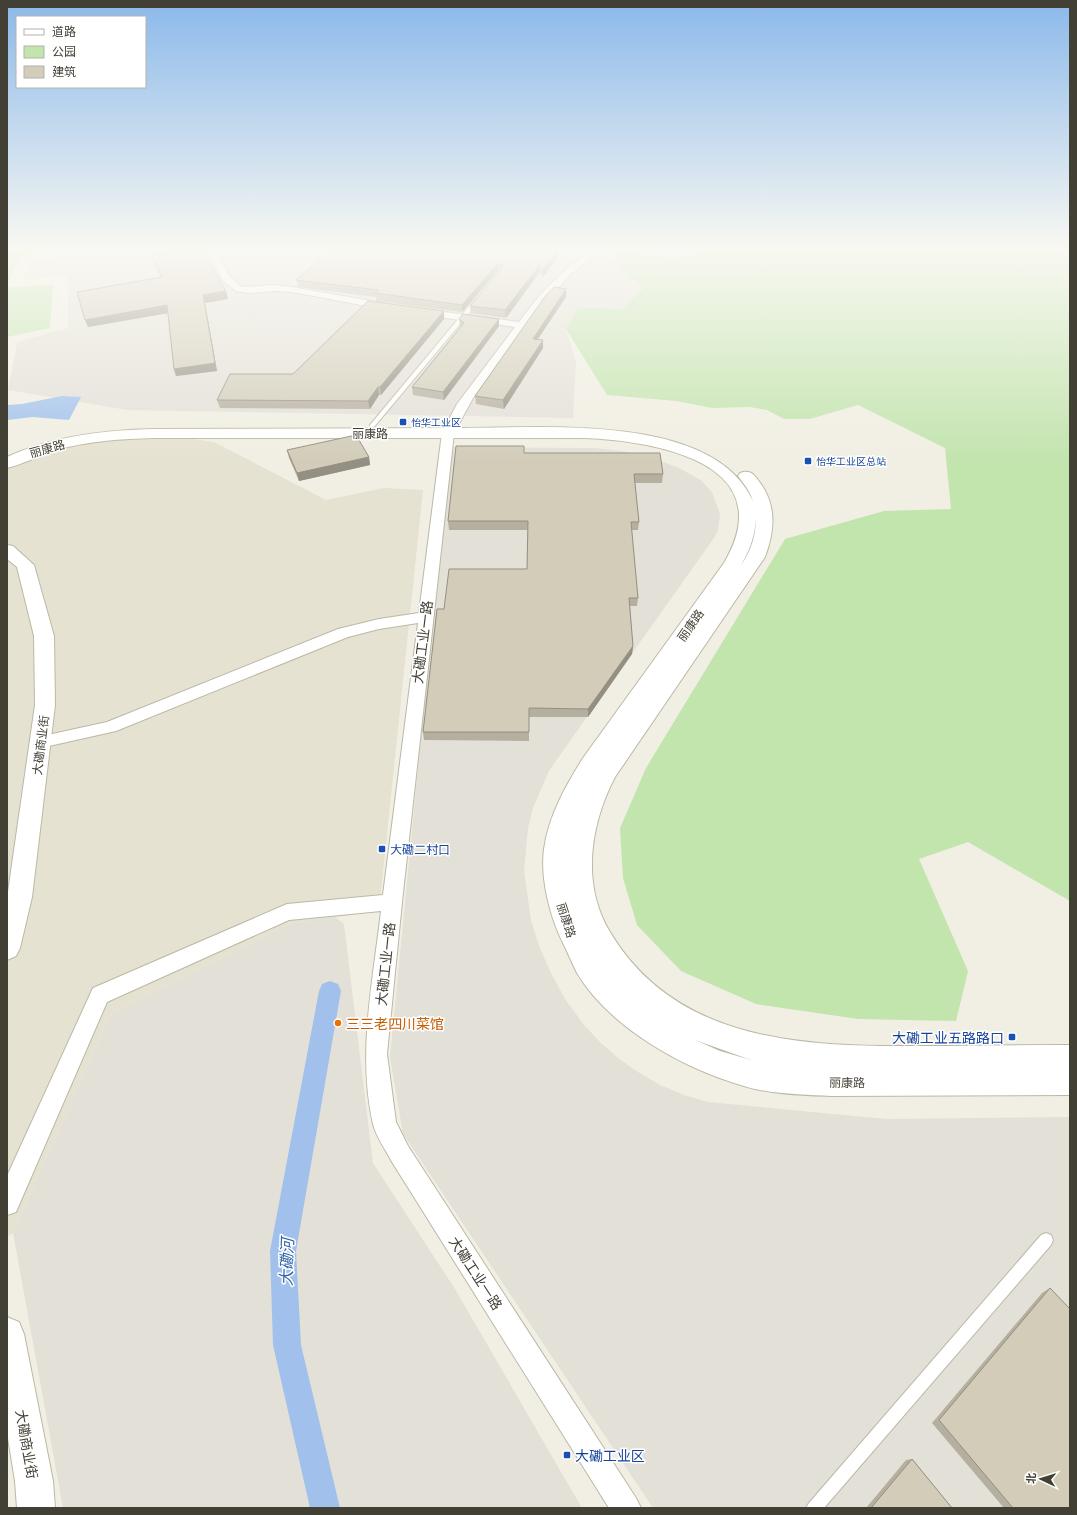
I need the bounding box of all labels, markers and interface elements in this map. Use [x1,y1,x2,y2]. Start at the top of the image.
legend [16,16,146,88]
text: 道路 [52,24,76,38]
text: 公园 [52,44,76,58]
text: 建筑 [52,64,76,78]
place label: 怡华工业区 [411,416,461,428]
marker: 怡华工业区 [398,417,408,427]
street label: 丽康路 [352,426,388,440]
street label: 丽康路 [28,436,66,460]
place label: 怡华工业区总站 [816,455,886,467]
marker: 怡华工业区总站 [803,456,813,466]
street label: 大磡工业一路 [408,599,436,685]
street label: 丽康路 [674,606,706,644]
street label: 大磡商业街 [29,714,51,776]
place label: 大磡二村口 [390,842,450,856]
marker: 大磡二村口 [377,844,387,854]
street label: 丽康路 [555,901,579,939]
street label: 大磡工业一路 [372,921,398,1007]
place label: 三三老四川菜馆 [346,1015,444,1032]
marker: 三三老四川菜馆 [333,1018,343,1028]
place label: 大磡工业五路路口 [892,1029,1004,1046]
marker: 大磡工业五路路口 [1007,1032,1017,1042]
street label: 丽康路 [829,1075,865,1089]
street label: 大磡工业一路 [446,1233,506,1313]
water label: 大磡河 [276,1235,296,1286]
street label: 大磡商业街 [13,1408,41,1480]
place label: 大磡工业区 [575,1447,645,1464]
marker: 大磡工业区 [562,1450,572,1460]
north arrow [1021,1459,1061,1499]
text: 北 [1024,1472,1037,1484]

